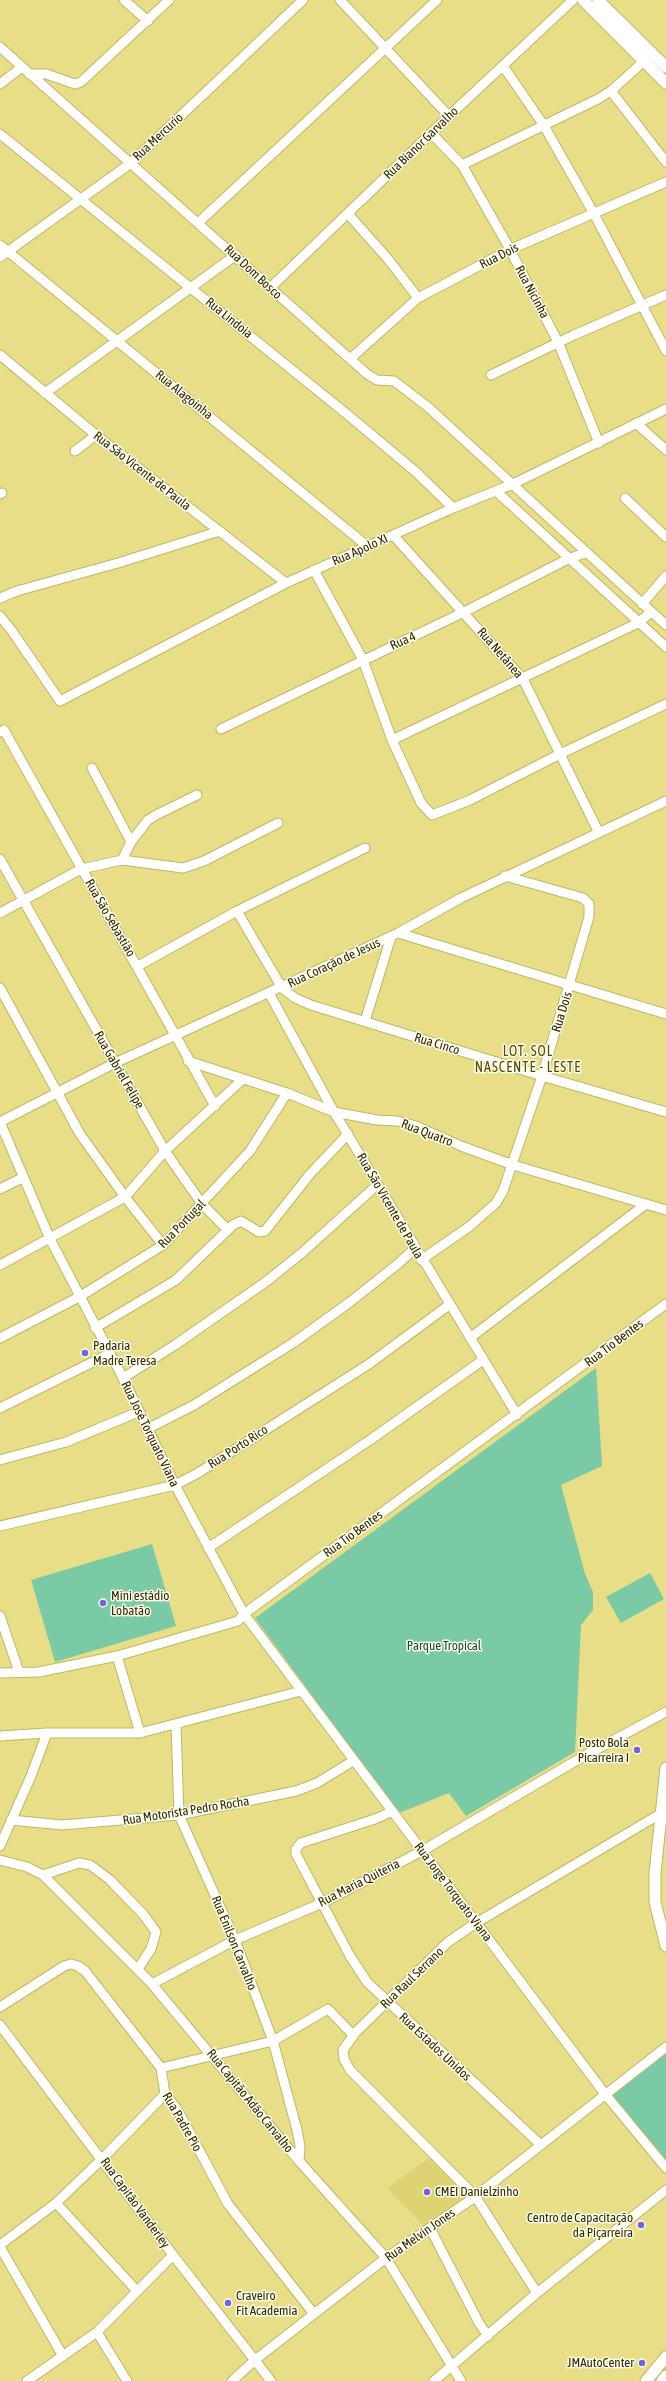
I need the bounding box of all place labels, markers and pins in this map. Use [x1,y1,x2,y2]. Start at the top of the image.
place label: Padaria Madre Teresa [93,1338,157,1369]
marker: Padaria Madre Teresa [80,1348,90,1358]
place label: Mini estádio Lobatão [111,1588,169,1619]
marker: Mini estádio Lobatão [98,1598,108,1608]
place label: Posto Bola Picarreira I [578,1735,629,1766]
marker: Posto Bola Picarreira I [632,1745,642,1755]
place label: CMEI Danielzinho [435,2184,519,2200]
marker: CMEI Danielzinho [422,2187,432,2197]
place label: Centro de Capacitação da Piçarreira [527,2210,633,2241]
marker: Centro de Capacitação da Piçarreira [636,2220,646,2230]
place label: Craveiro Fit Academia [236,2288,297,2319]
marker: Craveiro Fit Academia [223,2298,233,2308]
place label: JMAutoCenter [567,2355,634,2371]
marker: JMAutoCenter [637,2358,647,2368]

